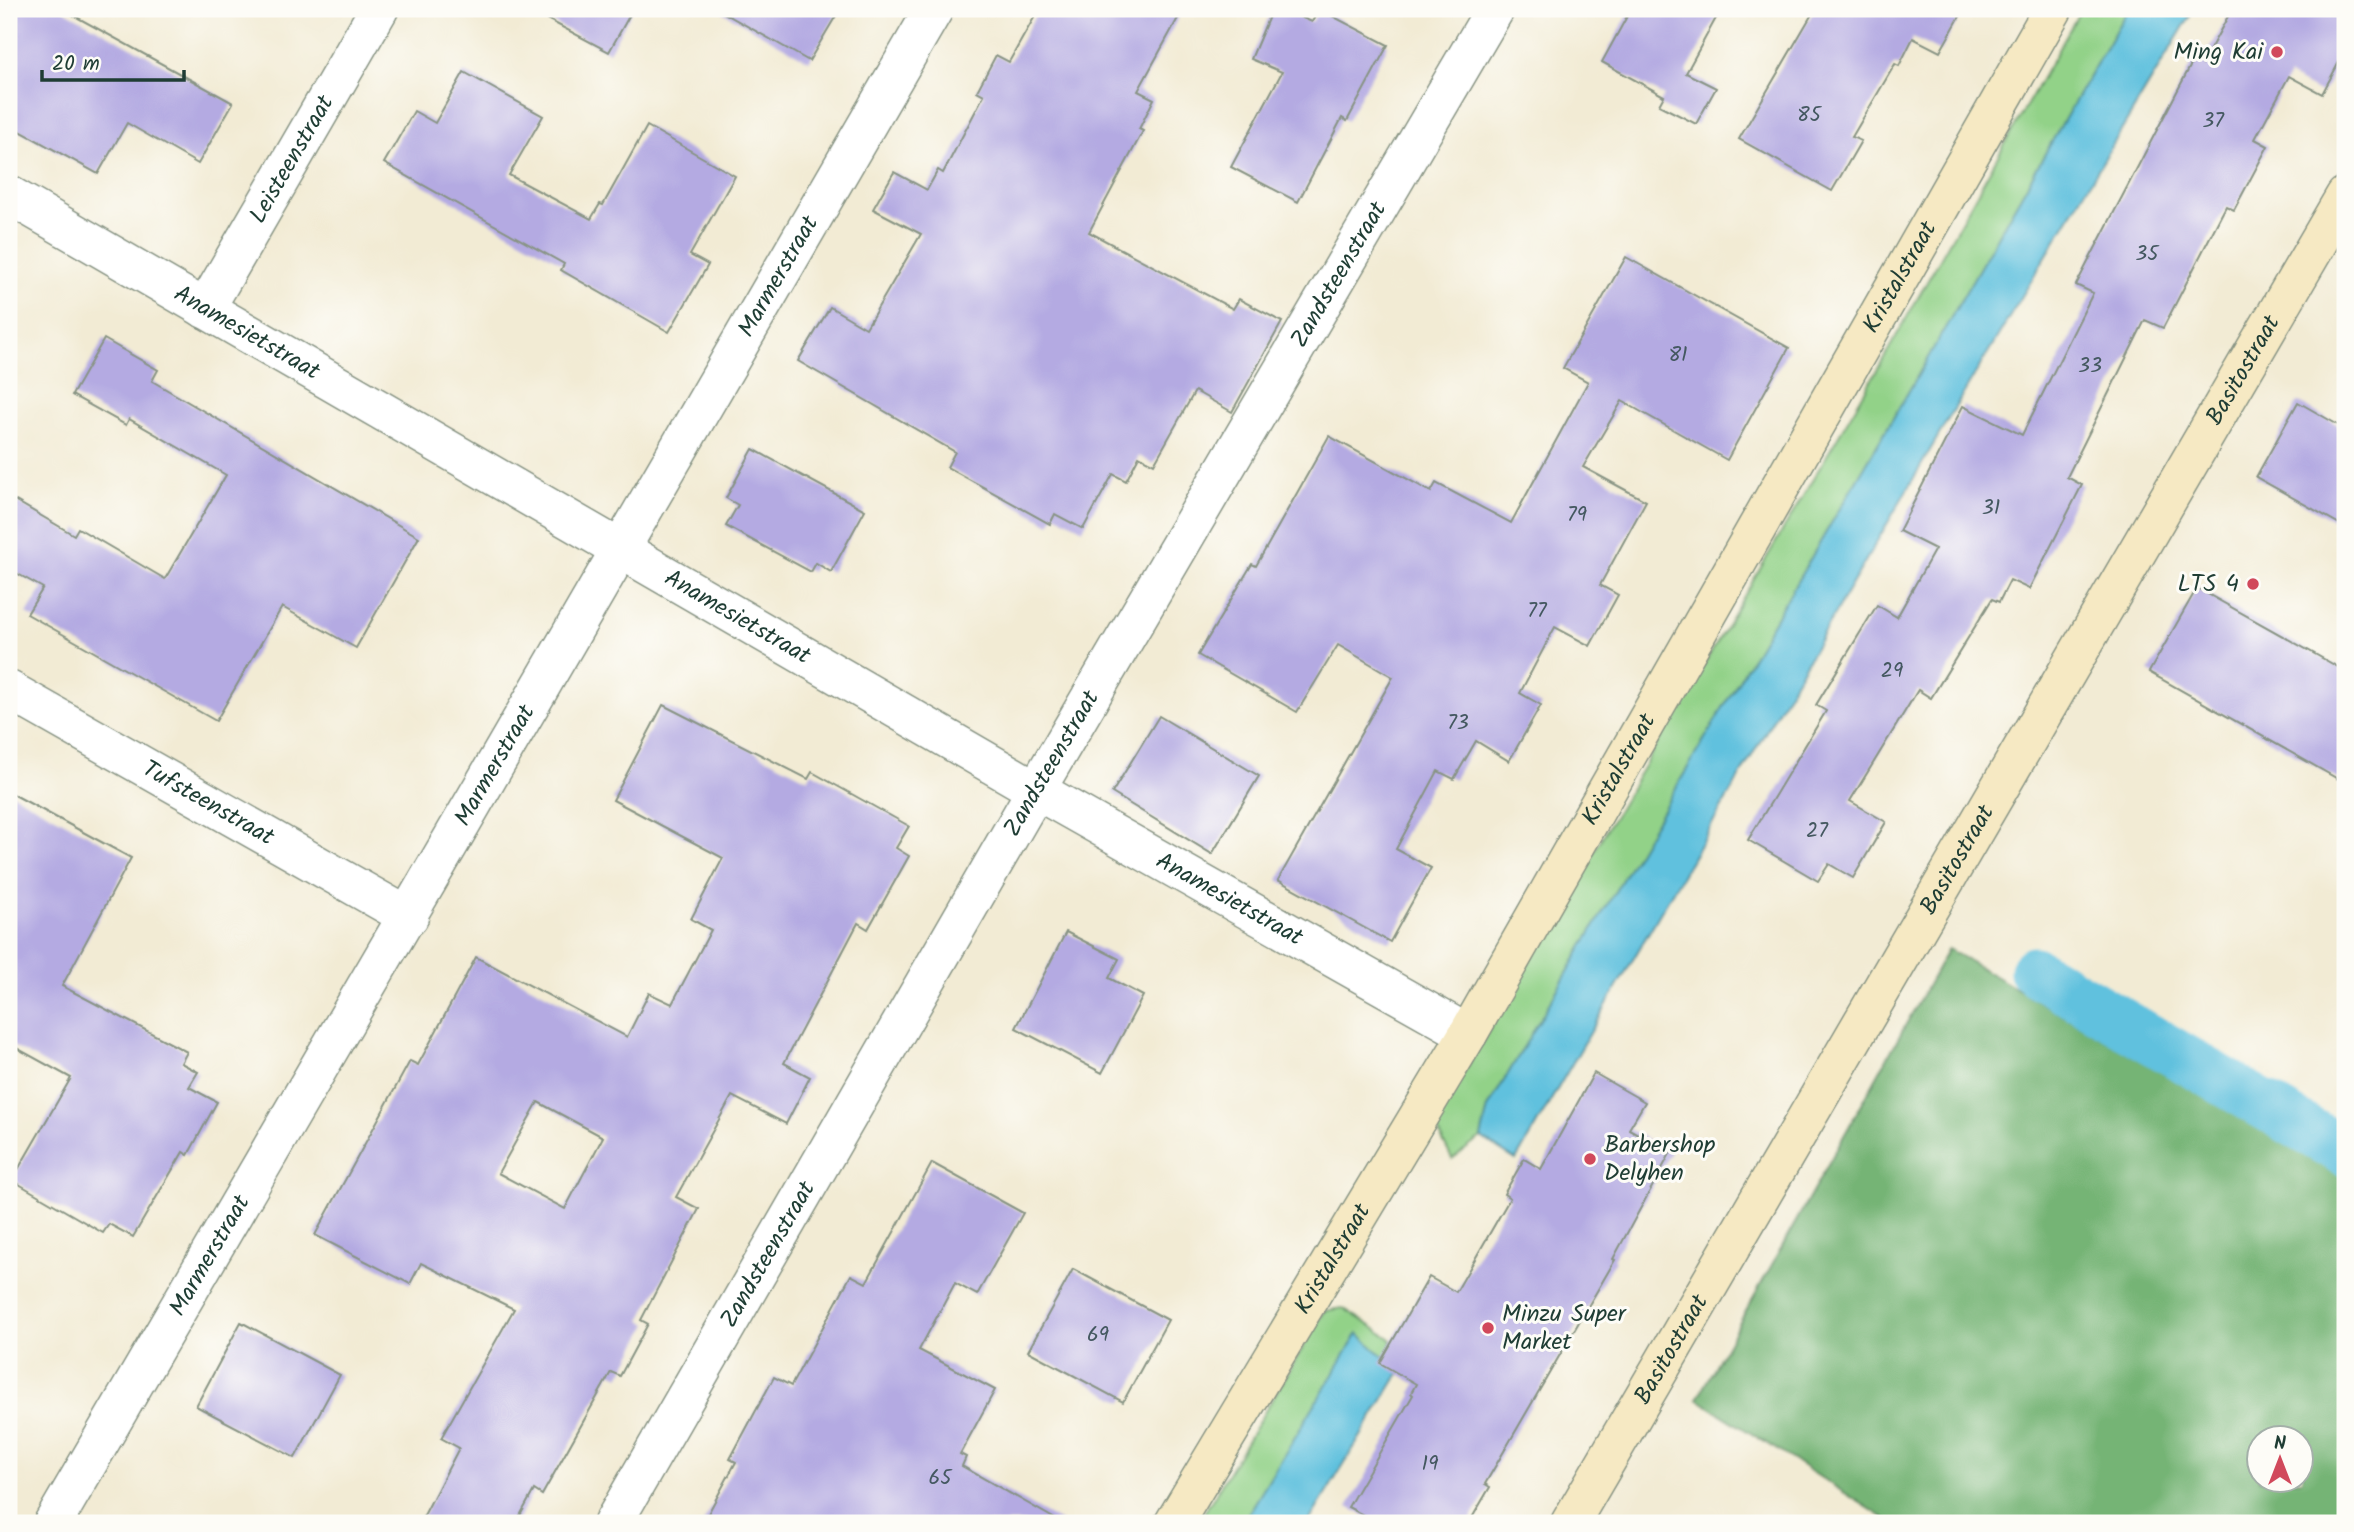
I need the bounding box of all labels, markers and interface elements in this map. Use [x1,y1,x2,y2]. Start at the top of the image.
place label: Ming Kai [2173,33,2264,72]
scale bar [42,38,184,82]
marker: Ming Kai [2269,44,2285,60]
text: 20 m [52,48,100,81]
street label: Leisteenstraat [239,87,345,231]
house number: 85 [1797,99,1823,132]
house number: 37 [2202,105,2225,138]
street label: Zandsteenstraat [1280,193,1398,355]
street label: Marmerstraat [727,208,830,345]
street label: Kristalstraat [1852,213,1948,341]
house number: 35 [2135,238,2160,271]
street label: Anamesietstraat [166,275,328,391]
street label: Basitostraat [2196,307,2291,433]
house number: 81 [1668,339,1688,372]
house number: 33 [2078,350,2102,383]
house number: 31 [1982,492,2000,525]
house number: 79 [1567,499,1587,532]
street label: Anamesietstraat [657,559,819,675]
place label: LTS 4 [2177,565,2239,604]
marker: LTS 4 [2245,576,2261,592]
house number: 77 [1527,595,1548,628]
house number: 29 [1881,655,1903,688]
street label: Zandsteenstraat [993,682,1110,844]
street label: Marmerstraat [444,696,546,834]
street label: Kristalstraat [1571,706,1667,833]
house number: 73 [1447,707,1469,740]
street label: Tufsteenstraat [135,750,282,857]
street label: Basitostraat [1910,797,2005,922]
house number: 27 [1806,815,1829,848]
street label: Anamesietstraat [1148,842,1311,957]
place label: Barbershop Delyhen [1604,1126,1716,1193]
marker: Barbershop Delyhen [1582,1151,1598,1167]
street label: Zandsteenstraat [710,1173,826,1335]
street label: Marmerstraat [159,1187,261,1324]
street label: Kristalstraat [1284,1195,1382,1322]
street label: Basitostraat [1624,1286,1719,1412]
place label: Minzu Super Market [1502,1295,1628,1362]
house number: 69 [1087,1319,1109,1352]
marker: Minzu Super Market [1480,1320,1496,1336]
north arrow [2246,1424,2316,1494]
text: N [2274,1429,2286,1459]
house number: 19 [1422,1448,1438,1481]
house number: 65 [929,1462,953,1495]

